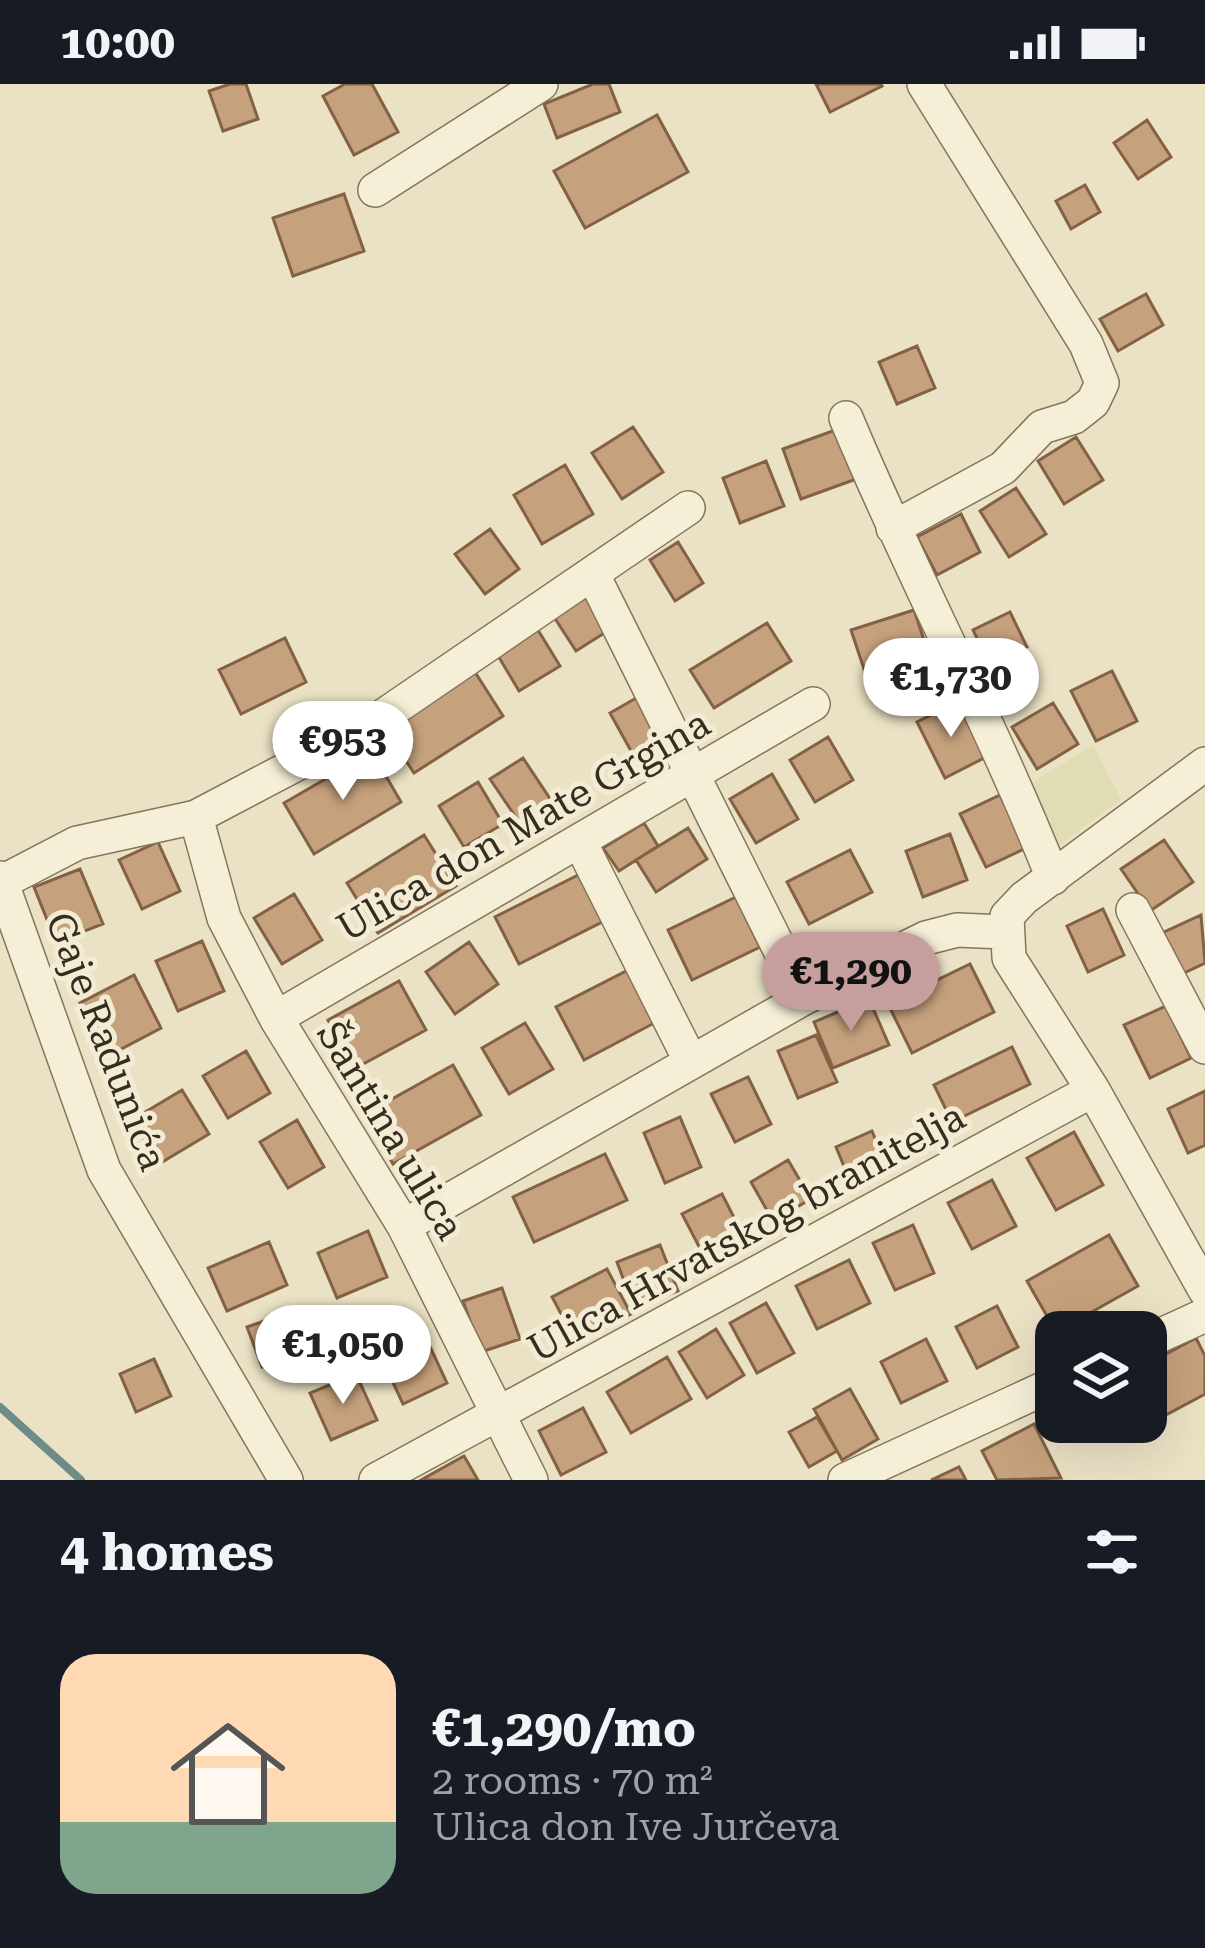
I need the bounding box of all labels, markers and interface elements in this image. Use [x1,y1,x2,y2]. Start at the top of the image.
text: 10:00 [60,16,175,69]
pin: €1,730 [853,638,1049,740]
text: €1,730 [890,654,1012,700]
street label: Ulica don Mate Grgina [329,700,718,951]
pin: €953 [272,701,414,803]
text: €953 [299,717,387,763]
street label: Gaje Radunića [36,906,176,1177]
pin: €1,290 [753,932,949,1034]
text: €1,290 [790,948,912,994]
street label: Šantina ulica [307,1013,473,1248]
street label: Ulica Hrvatskog branitelja [520,1093,973,1372]
pin: €1,050 [245,1305,441,1407]
map controls [1035,1311,1167,1443]
button: layers [1035,1311,1167,1443]
text: €1,050 [282,1321,404,1367]
icon: filters [1079,1519,1145,1585]
text: 4 homes [60,1523,274,1582]
text: €1,290/mo [432,1699,696,1758]
icon: home [156,1702,300,1846]
text: 2 rooms · 70 m² [432,1758,713,1804]
text: Ulica don Ive Jurčeva [432,1804,839,1850]

